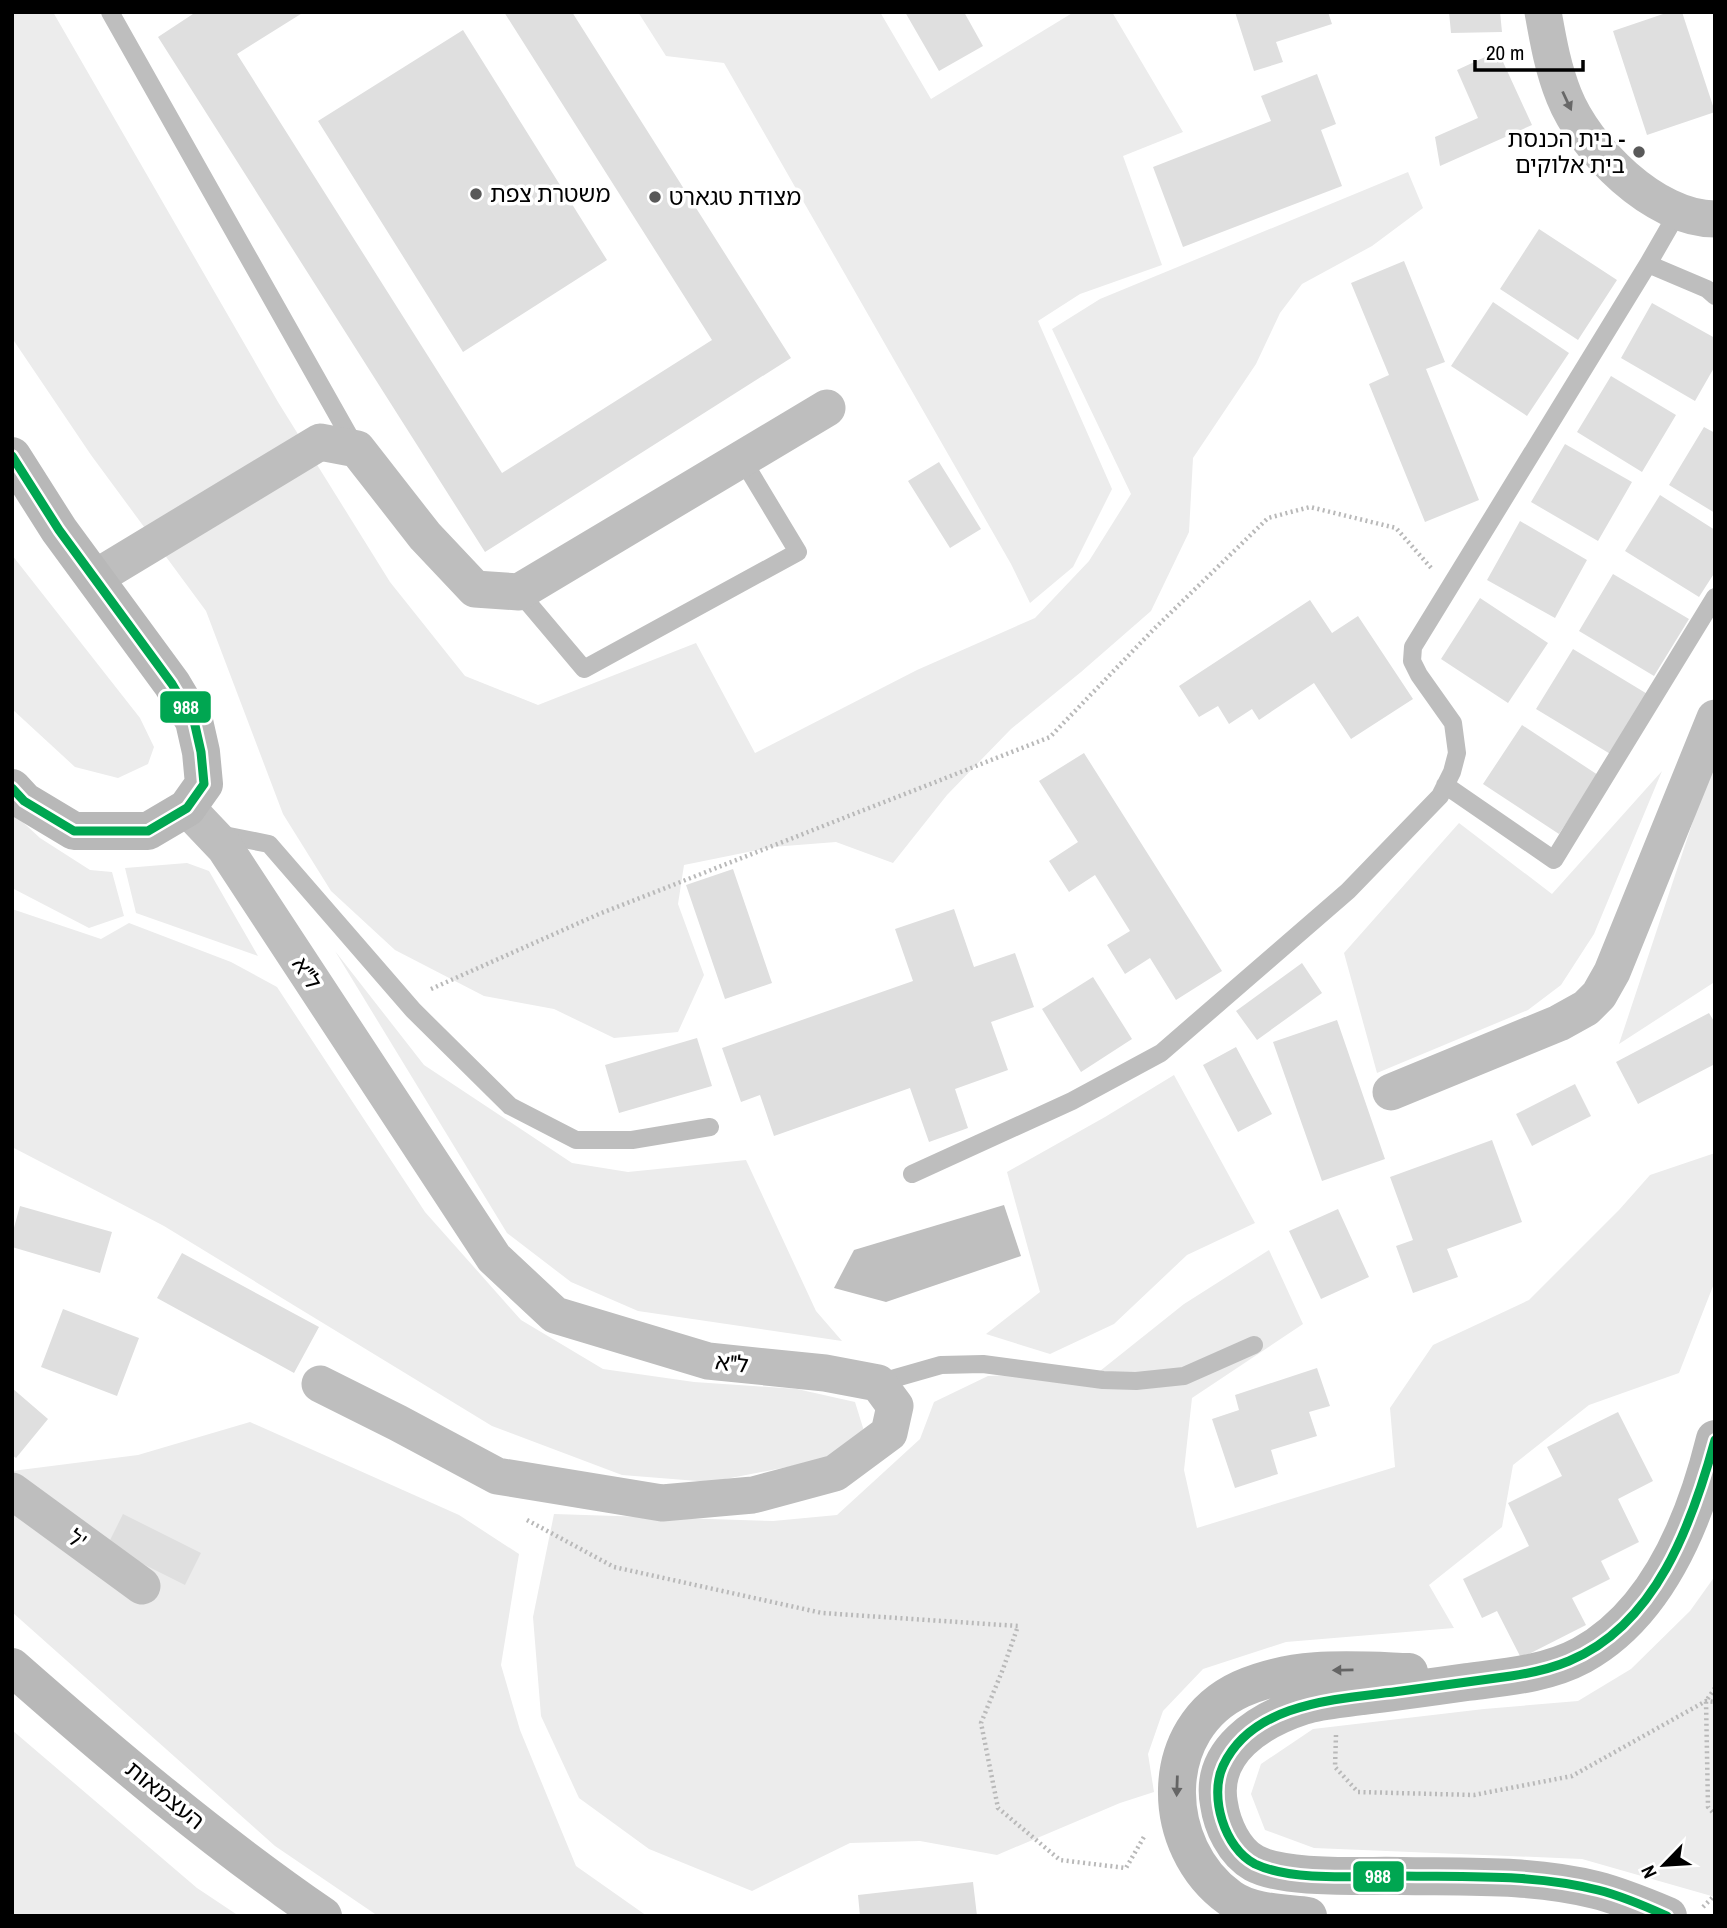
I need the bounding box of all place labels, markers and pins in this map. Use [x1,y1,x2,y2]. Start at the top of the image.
place label: בית הכנסת - בית אלוקים [1507,123,1626,180]
marker: בית הכנסת - בית אלוקים [1631,144,1647,160]
place label: משטרת צפת [490,178,610,209]
place label: מצודת טגארט [669,181,801,212]
marker: משטרת צפת [468,186,484,202]
marker: מצודת טגארט [647,189,663,205]

